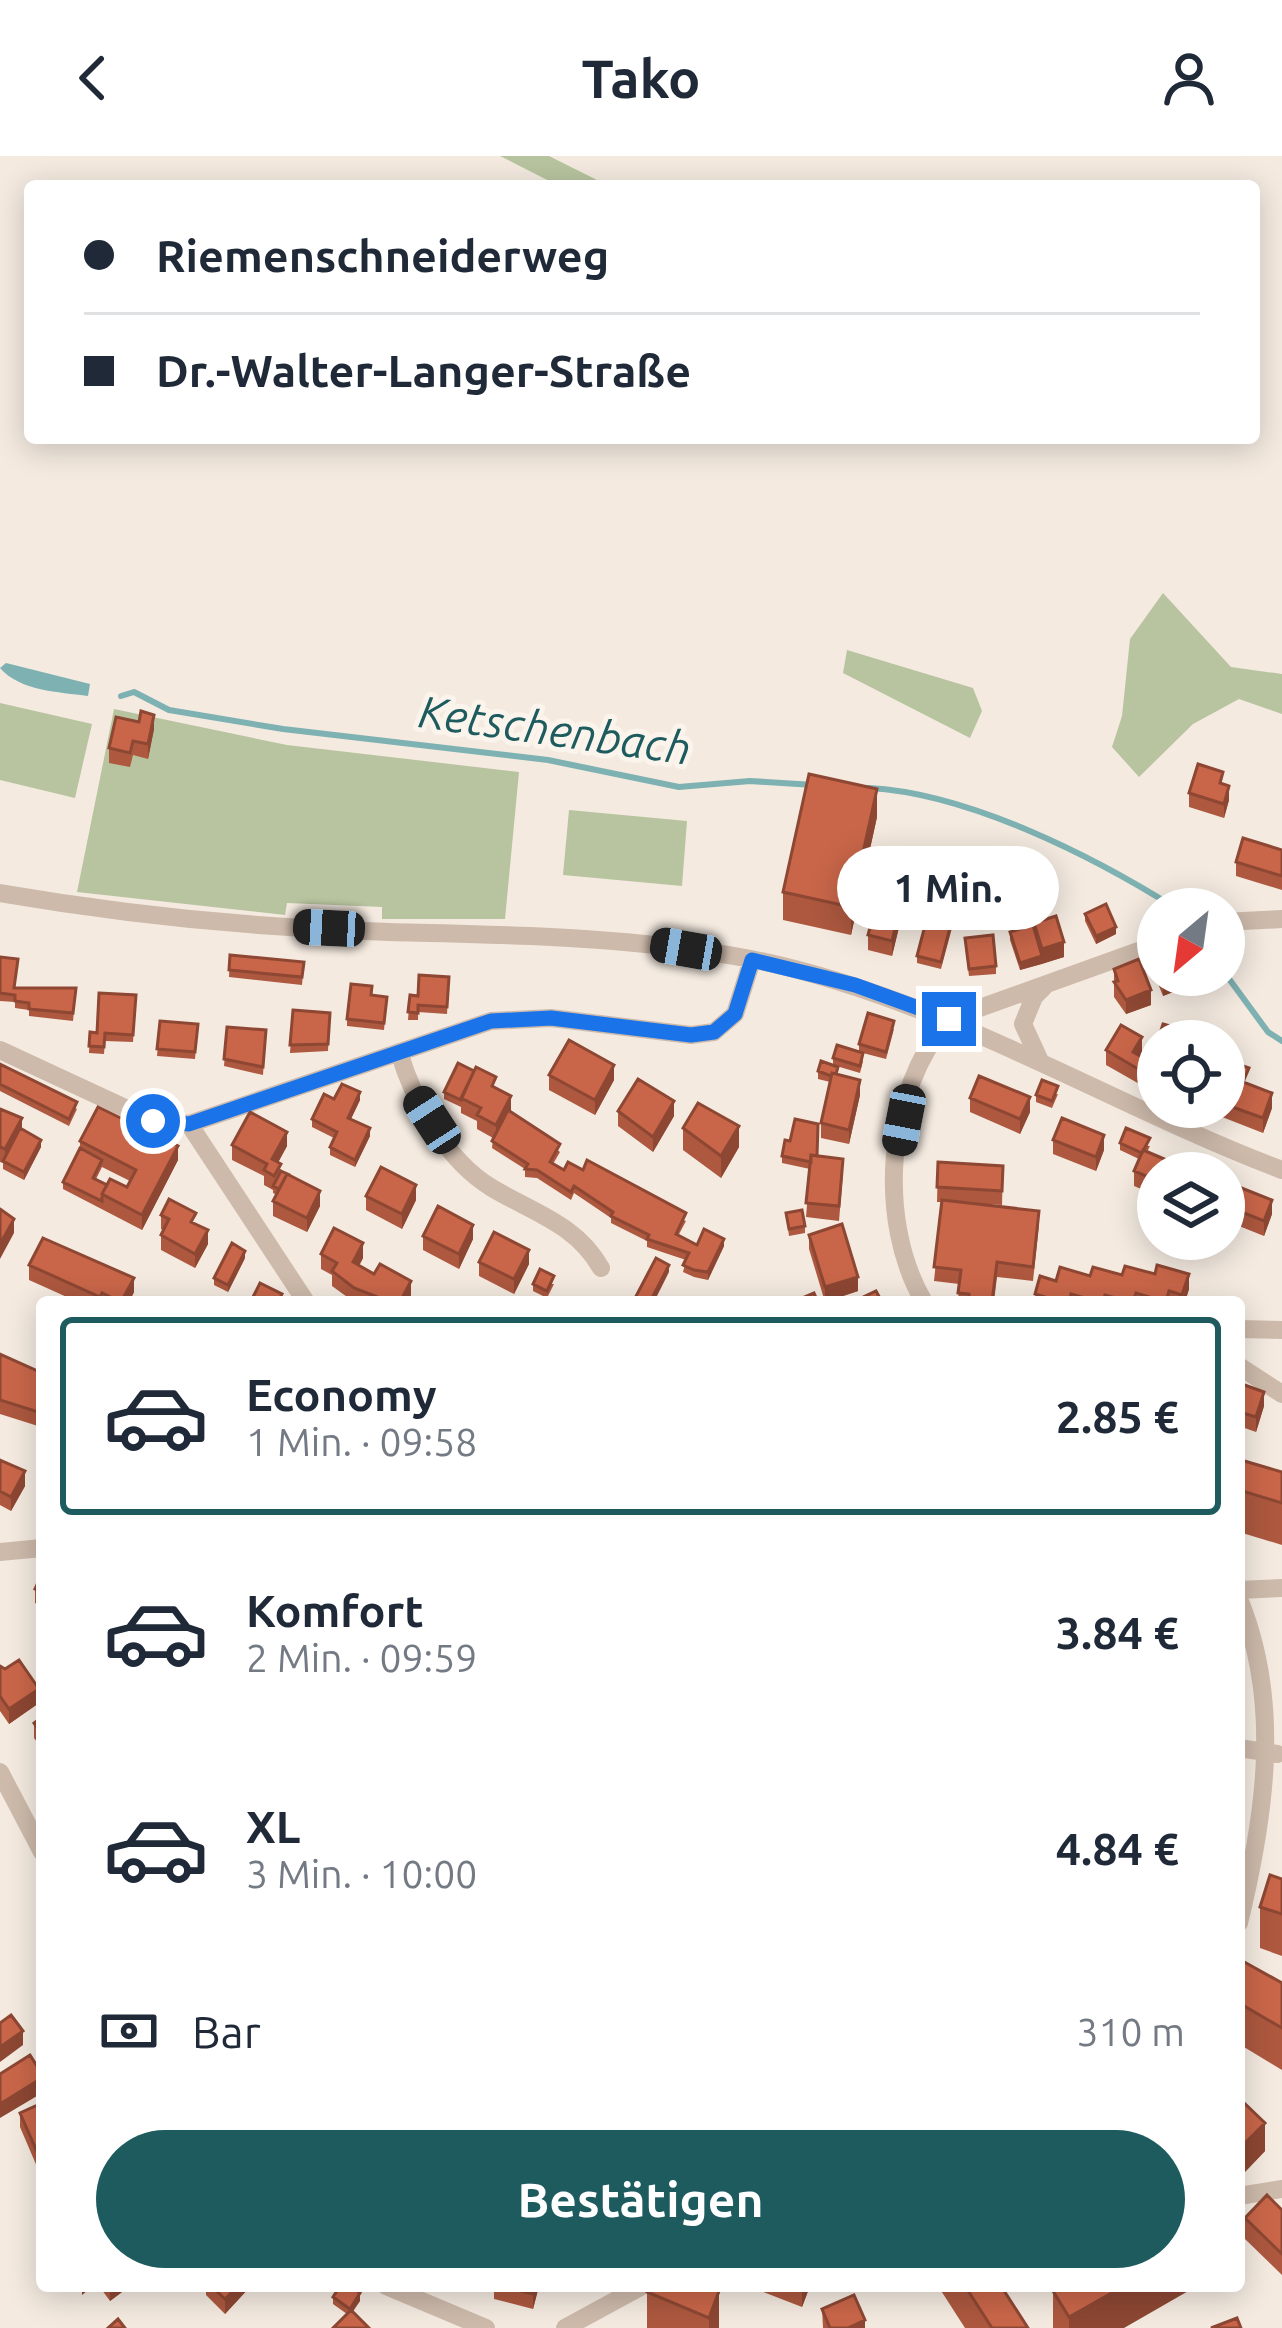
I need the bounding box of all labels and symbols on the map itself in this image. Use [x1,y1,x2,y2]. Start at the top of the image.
water label: Ketschenbach [416,685,694,774]
callout: 1 Min. [838,845,1060,929]
north arrow [1137,888,1245,996]
car [292,908,366,948]
car [647,925,725,973]
route end [922,992,976,1046]
car [397,1080,467,1160]
car [879,1081,929,1159]
route start [126,1094,180,1148]

